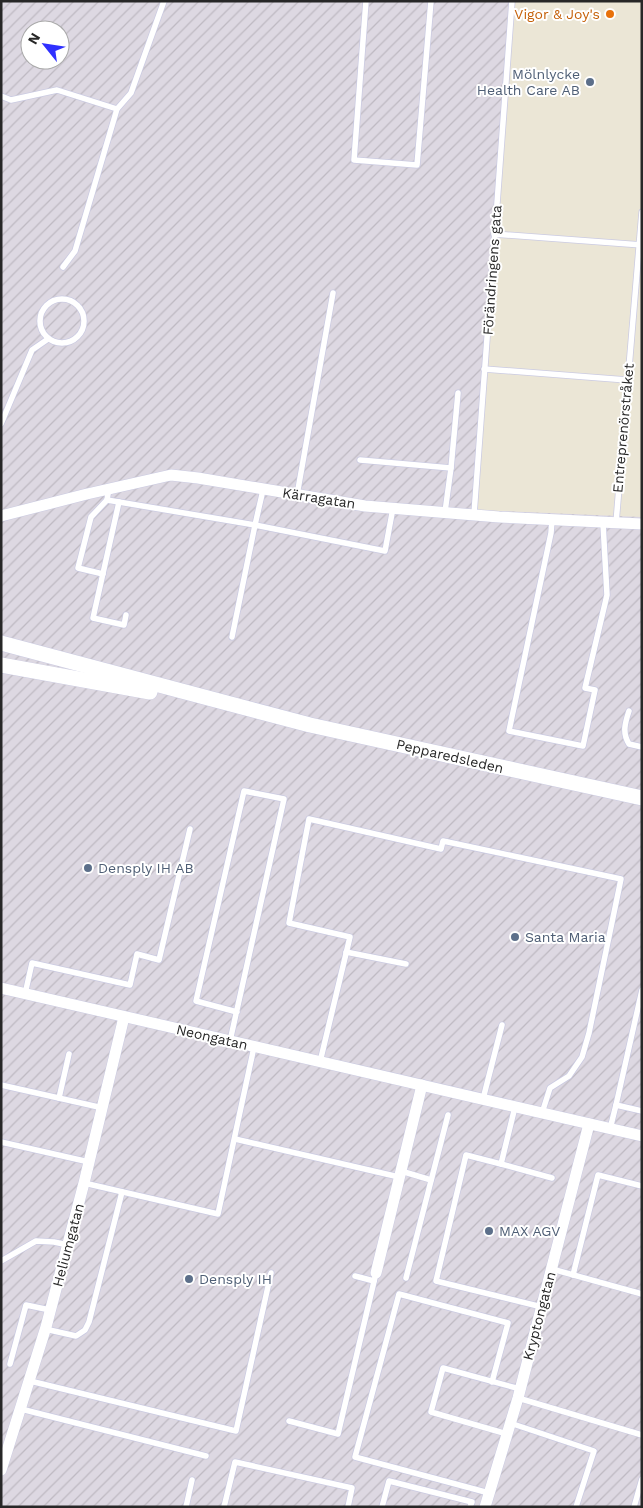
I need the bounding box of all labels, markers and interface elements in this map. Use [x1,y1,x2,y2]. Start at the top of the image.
place label: Vigor & Joy's [514,6,600,22]
marker: Vigor & Joy's [604,8,616,20]
north arrow [20,20,70,70]
text: N [24,30,43,47]
place label: Mölnlycke Health Care AB [477,66,580,98]
marker: Mölnlycke Health Care AB [584,76,596,88]
street label: Förändringens gata [479,204,505,336]
street label: Entreprenörstråket [609,362,637,493]
street label: Kärragatan [281,484,357,512]
street label: Pepparedsleden [395,736,505,776]
place label: Densply IH AB [98,860,194,876]
marker: Densply IH AB [82,862,94,874]
place label: Santa Maria [525,929,606,945]
marker: Santa Maria [509,931,521,943]
street label: Neongatan [175,1021,249,1053]
street label: Heliumgatan [49,1202,87,1288]
place label: MAX AGV [499,1223,560,1239]
marker: MAX AGV [483,1225,495,1237]
street label: Kryptongatan [519,1270,559,1362]
place label: Densply IH [199,1271,272,1287]
marker: Densply IH [183,1273,195,1285]

